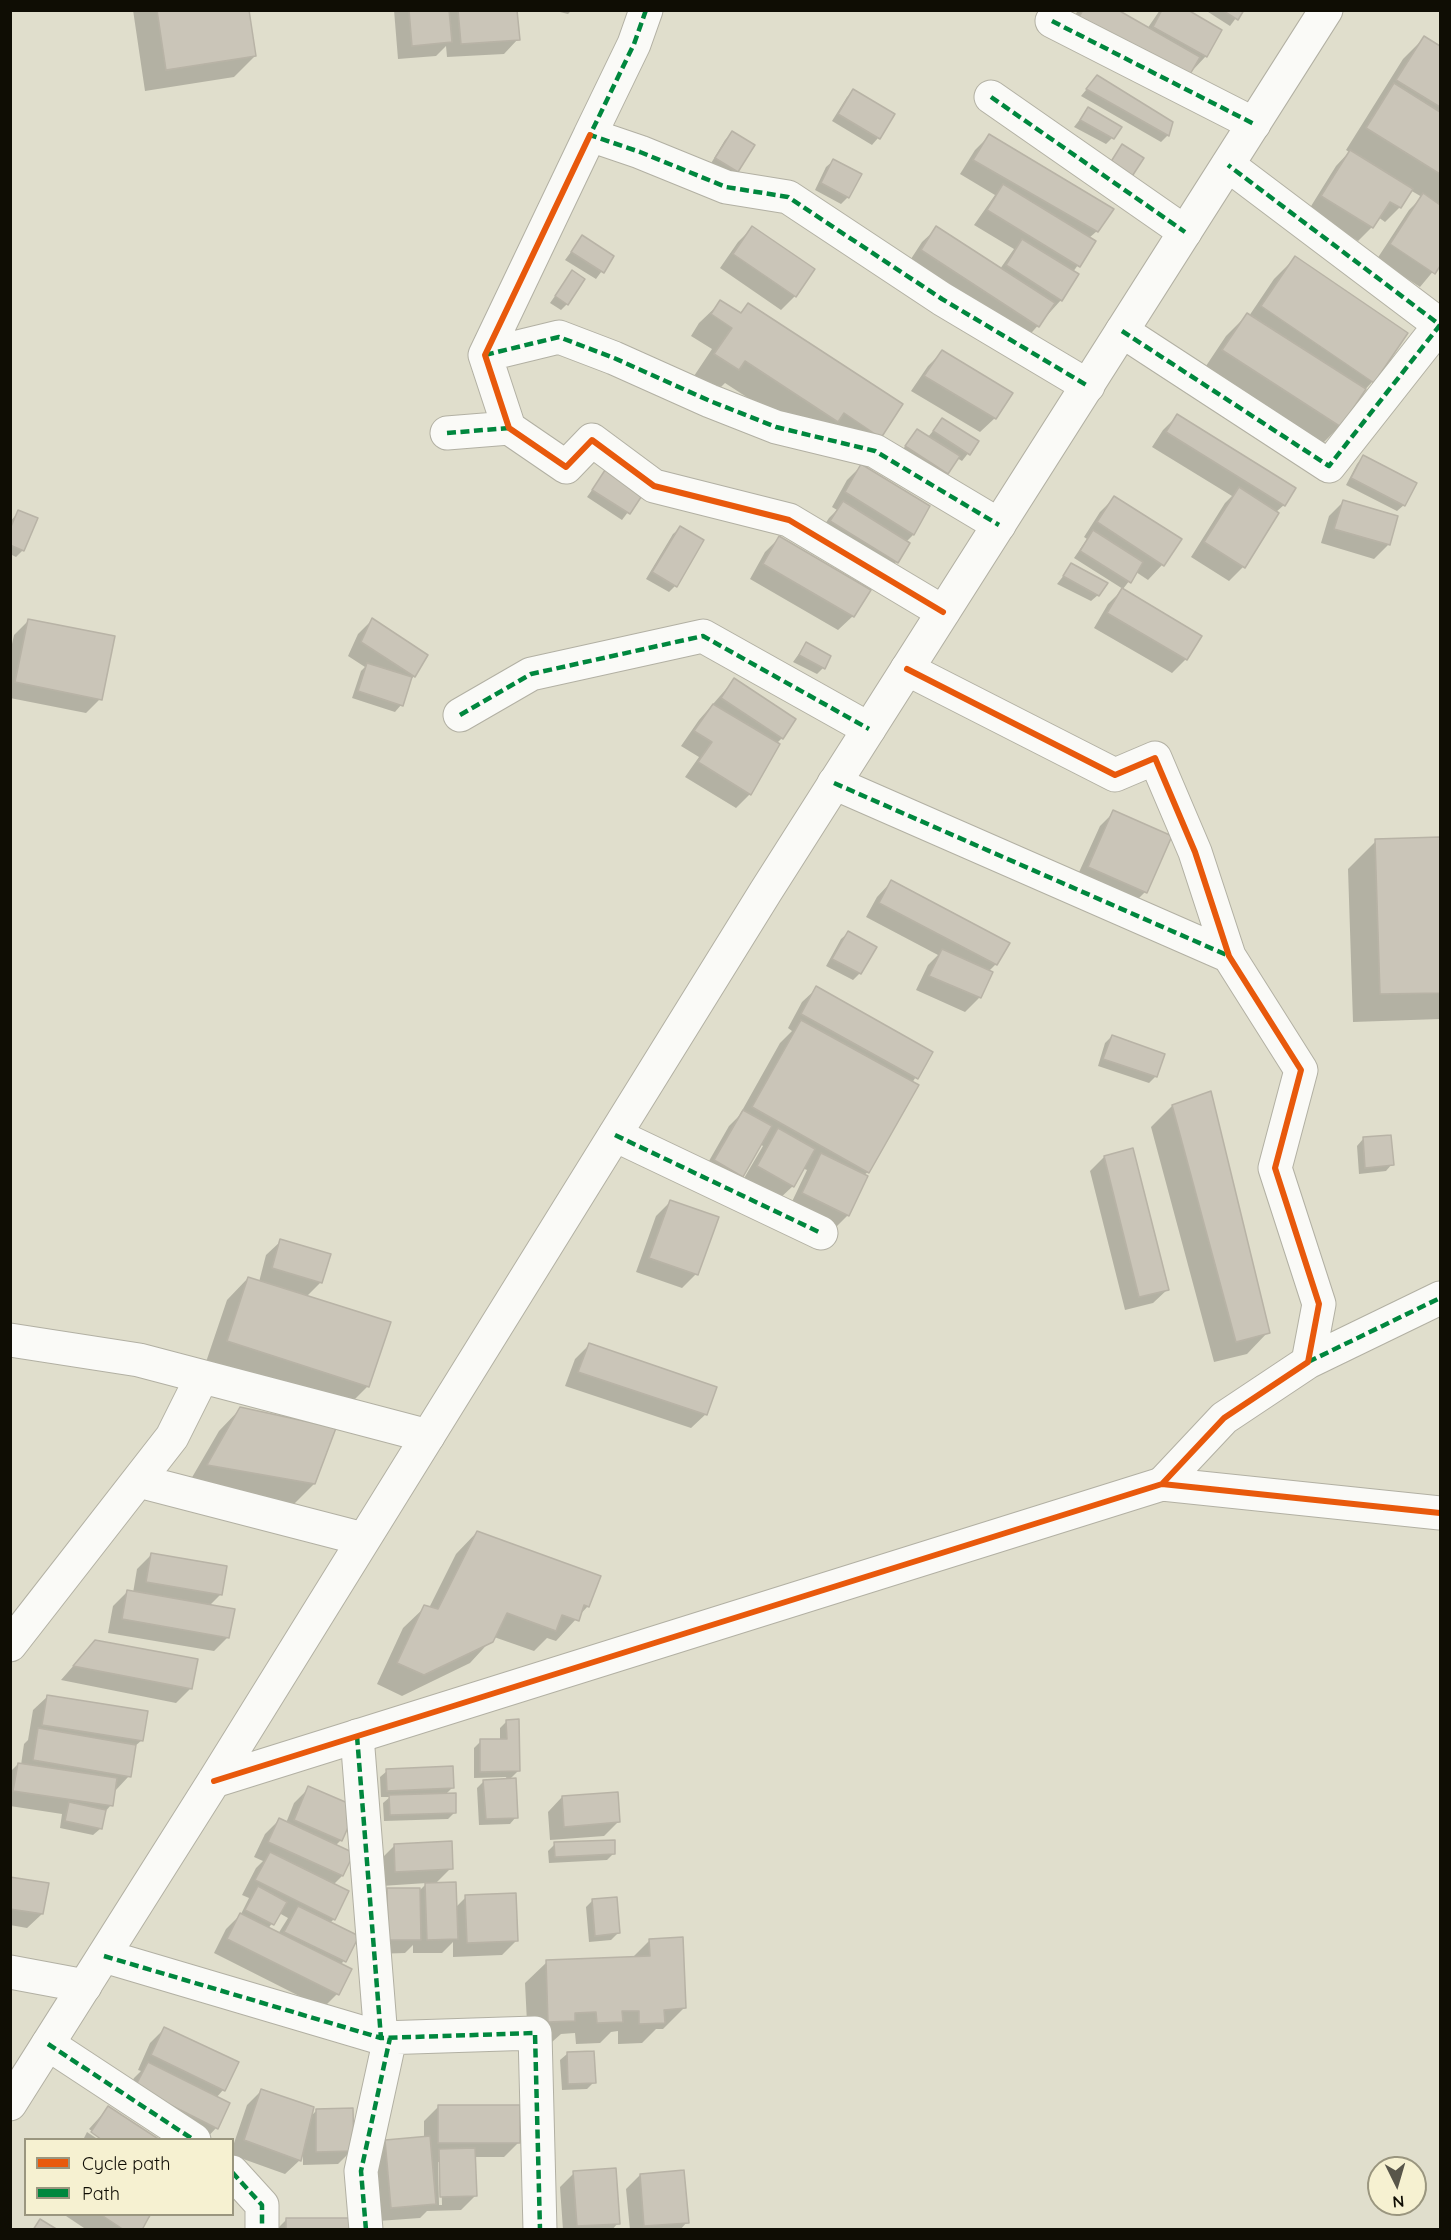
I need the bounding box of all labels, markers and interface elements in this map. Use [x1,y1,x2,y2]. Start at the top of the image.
legend [24,2138,234,2216]
text: Cycle path [82,2152,170,2175]
north arrow [1367,2156,1427,2216]
text: Path [82,2182,120,2205]
text: N [1392,2191,1405,2212]

